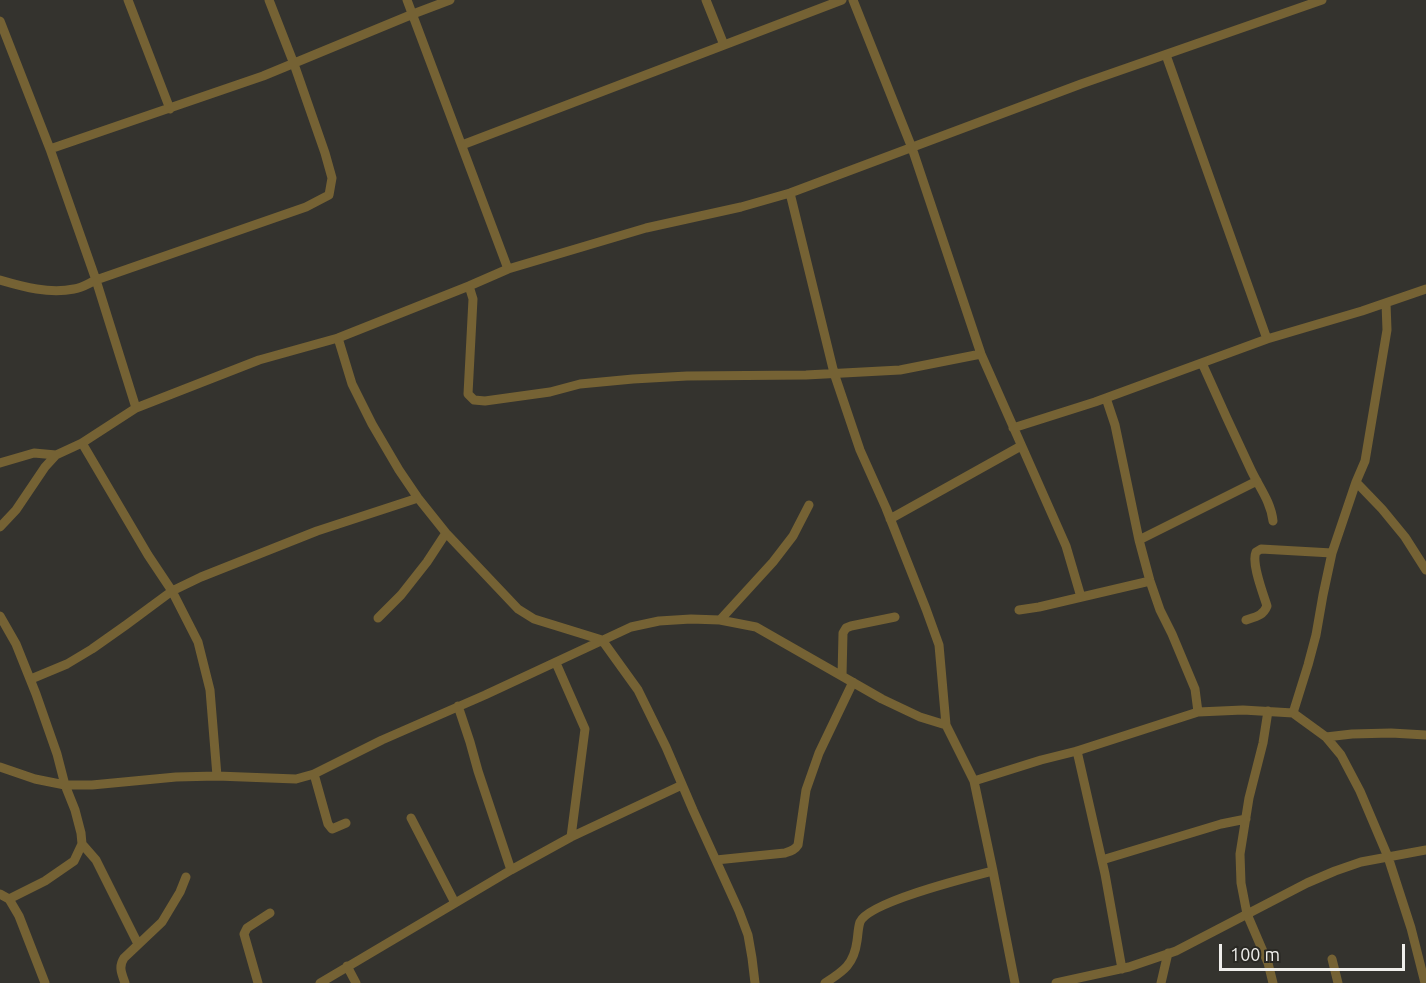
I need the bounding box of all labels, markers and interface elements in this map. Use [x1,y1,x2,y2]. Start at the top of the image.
scale bar [1222,932,1408,970]
text: 100 m [1230,944,1280,964]

